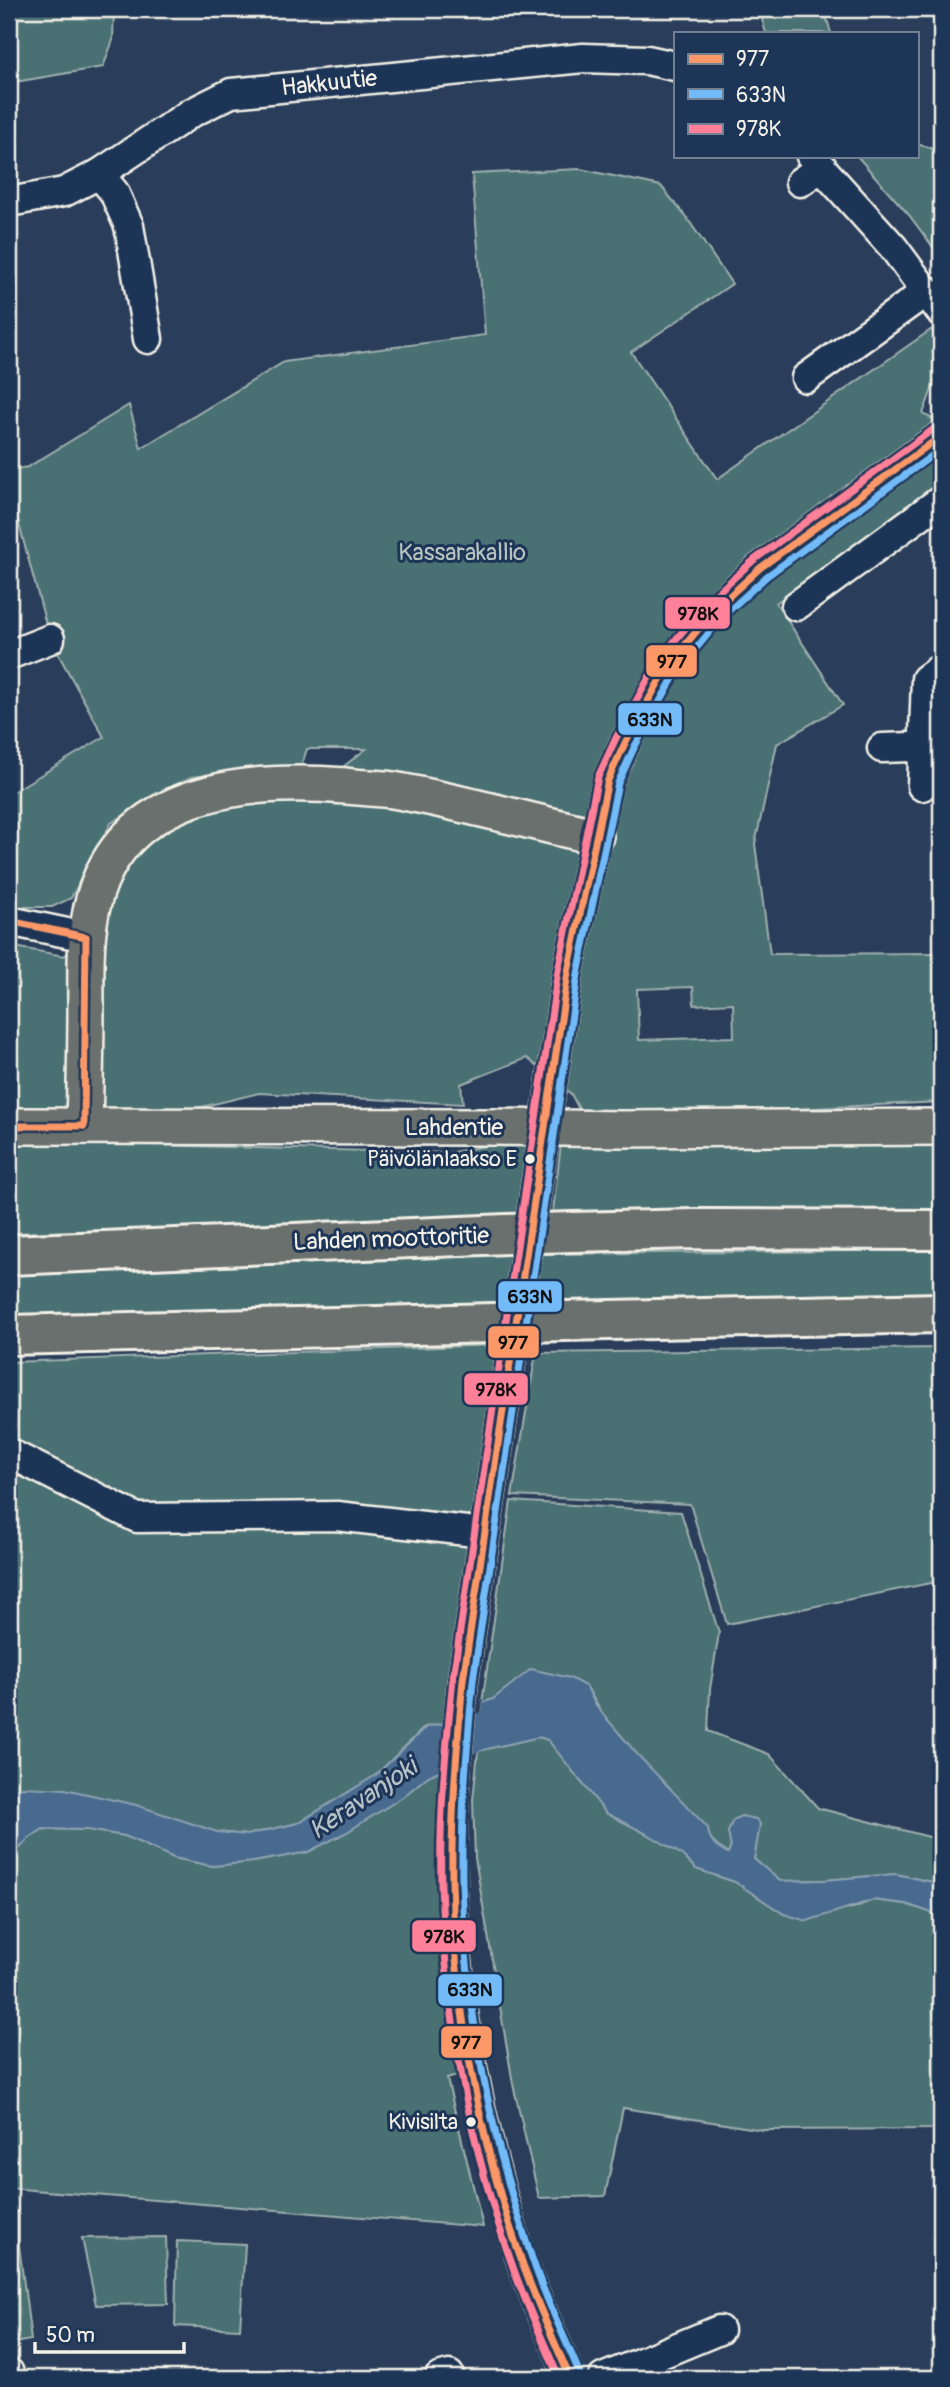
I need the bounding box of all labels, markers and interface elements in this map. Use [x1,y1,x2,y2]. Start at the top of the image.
legend [674,32,918,158]
text: 977 [736,46,769,73]
street label: Hakkuutie [280,64,379,102]
text: 633N [736,82,786,109]
text: 978K [736,116,782,143]
park label: Kassarakallio [398,538,526,567]
line badge: 978K [664,596,731,630]
text: 978K [678,602,719,626]
line badge: 977 [645,644,698,678]
text: 977 [657,650,688,674]
line badge: 633N [617,702,683,736]
text: 633N [627,708,673,732]
street label: Lahdentie [405,1113,503,1142]
place label: Päivölänlaakso E [367,1145,517,1173]
marker: Päivölänlaakso E [523,1152,537,1166]
street label: Lahden moottoritie [293,1221,490,1257]
line badge: 633N [497,1280,563,1313]
text: 633N [507,1285,553,1309]
line badge: 977 [487,1325,540,1359]
text: 977 [498,1331,529,1355]
line badge: 978K [463,1372,529,1406]
text: 978K [476,1378,517,1402]
water label: Keravanjoki [303,1749,427,1847]
line badge: 978K [411,1919,477,1953]
text: 978K [424,1925,465,1949]
line badge: 633N [437,1973,503,2007]
text: 633N [447,1978,493,2002]
line badge: 977 [440,2025,493,2059]
text: 977 [451,2031,482,2055]
place label: Kivisilta [388,2108,458,2136]
marker: Kivisilta [464,2115,478,2129]
scale bar [35,2310,184,2354]
text: 50 m [46,2322,95,2349]

